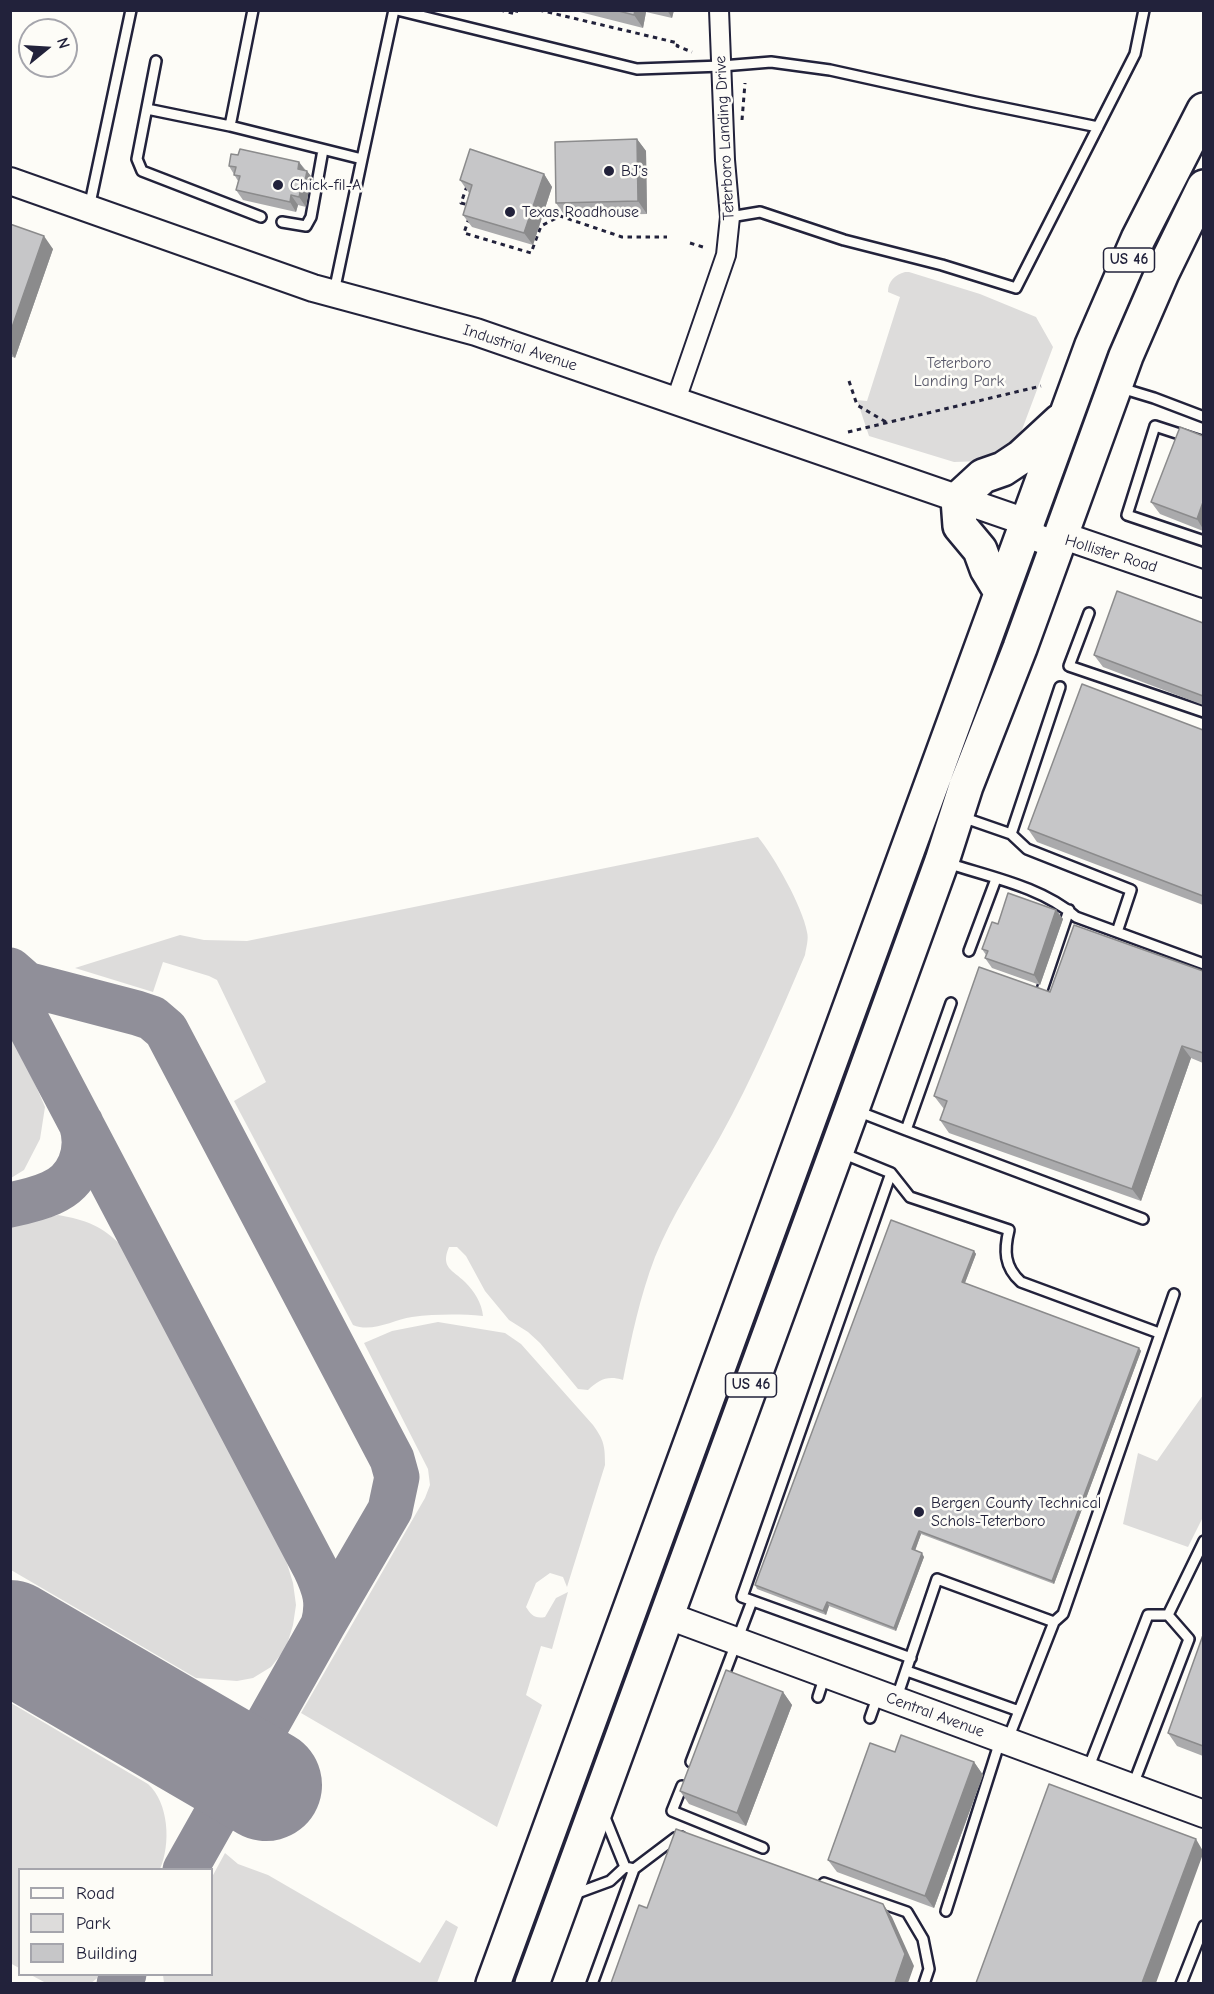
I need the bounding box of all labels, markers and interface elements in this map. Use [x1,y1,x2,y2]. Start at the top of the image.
north arrow [18,18,78,78]
text: N [53,35,73,51]
street label: Teterboro Landing Drive [711,55,739,221]
place label: BJ's [621,161,648,181]
marker: BJ's [602,164,616,178]
place label: Chick-fil-A [290,175,361,195]
marker: Chick-fil-A [271,178,285,192]
place label: Texas Roadhouse [522,202,639,222]
marker: Texas Roadhouse [503,205,517,219]
road number: US 46 [1104,248,1154,272]
street label: Industrial Avenue [461,321,579,375]
park label: Teterboro Landing Park [914,353,1004,391]
street label: Hollister Road [1062,531,1160,577]
road number: US 46 [726,1373,777,1397]
place label: Bergen County Technical Schols-Teterboro [931,1493,1101,1531]
marker: Bergen County Technical Schols-Teterboro [912,1505,926,1519]
street label: Central Avenue [883,1688,987,1742]
legend [18,1868,213,1976]
text: Road [76,1883,115,1904]
text: Park [76,1913,110,1934]
text: Building [76,1943,138,1964]

